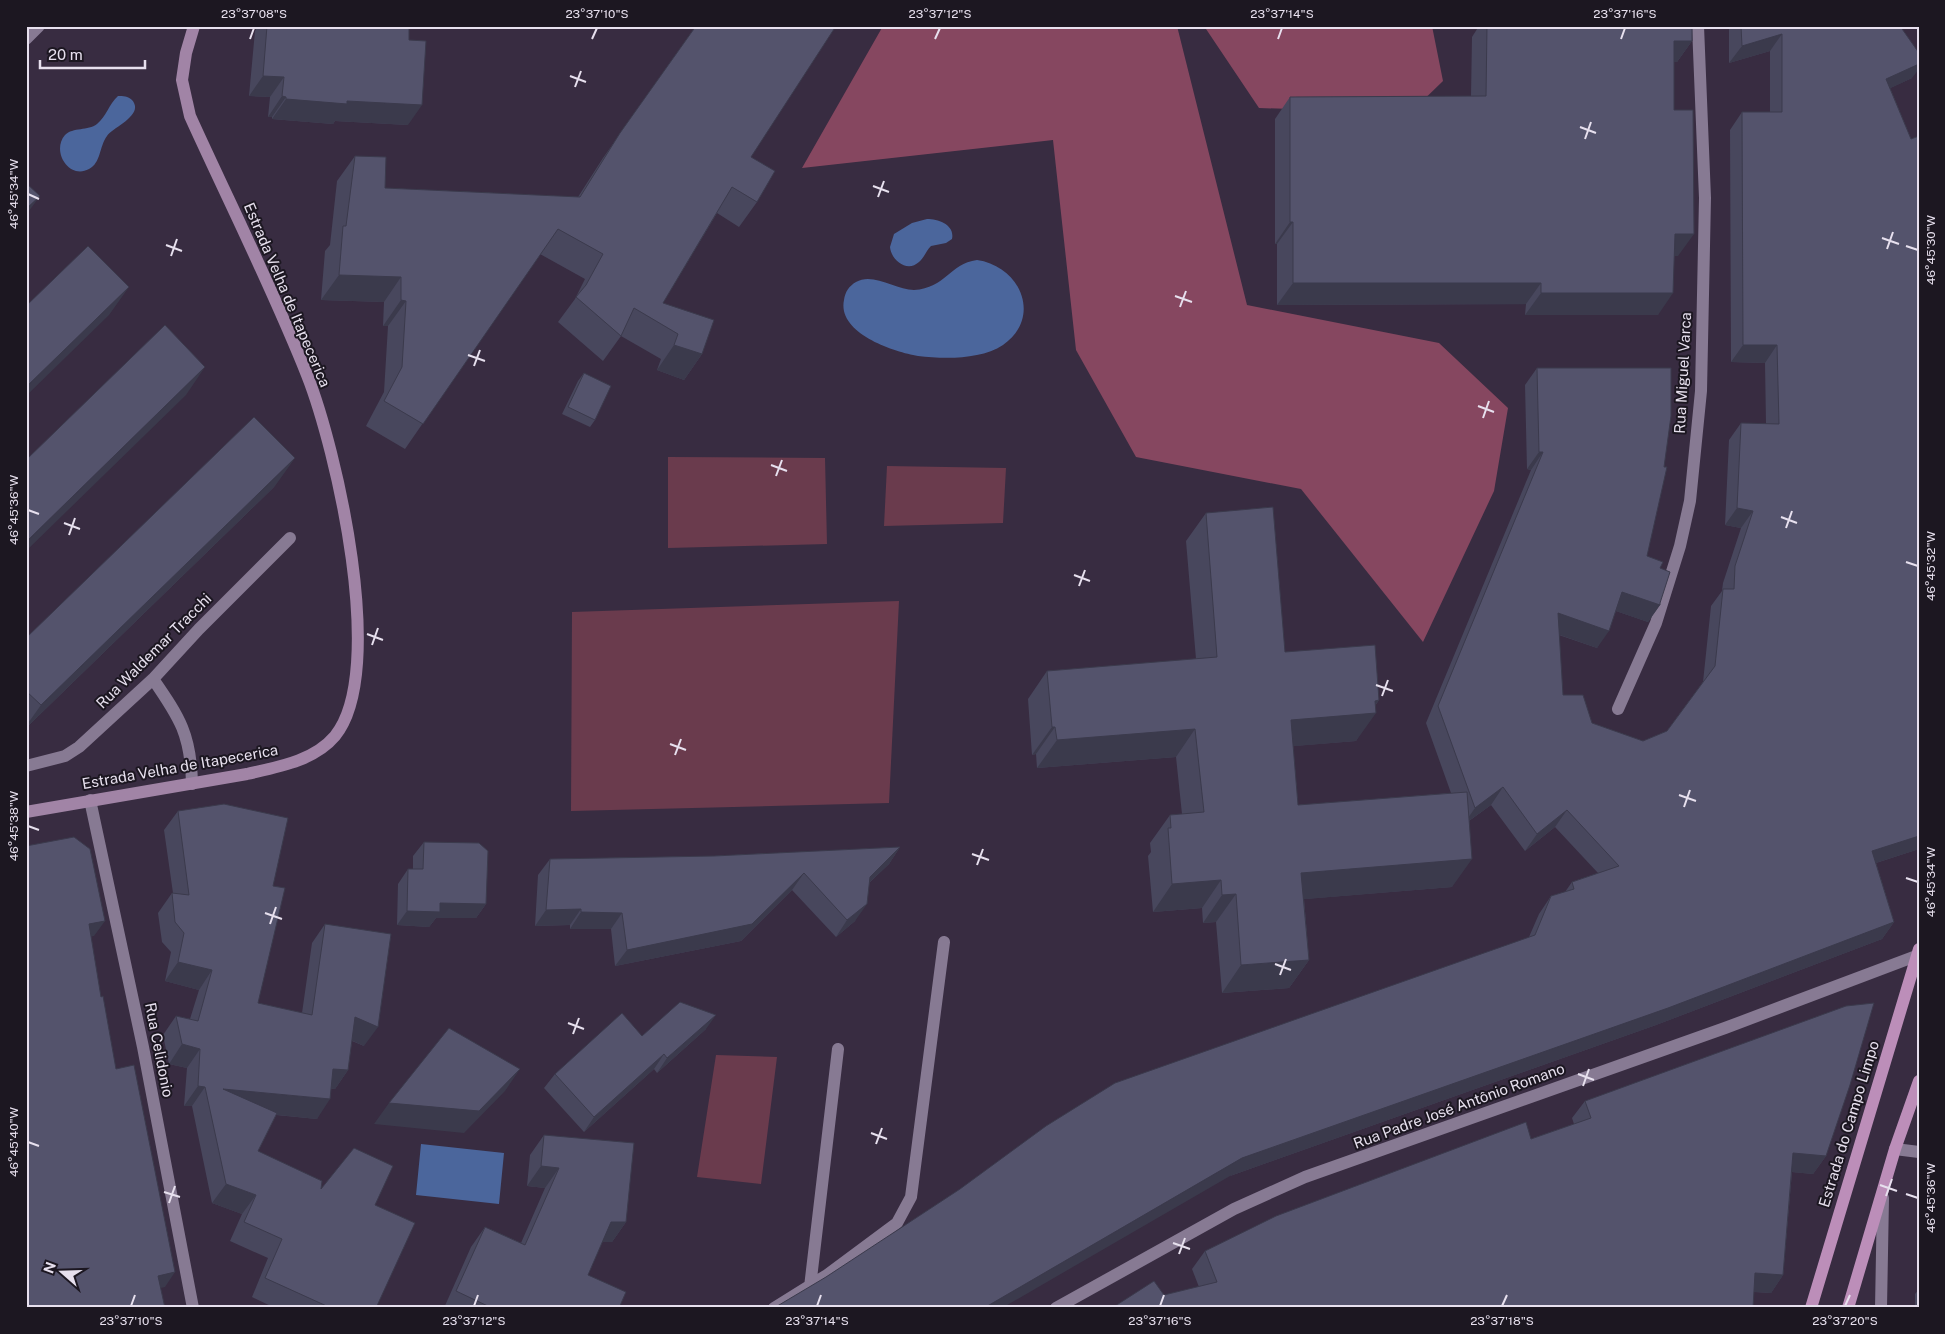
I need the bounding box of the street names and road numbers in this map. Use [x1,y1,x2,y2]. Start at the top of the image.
street label: Estrada Velha de Itapecerica [241,200,334,390]
street label: Rua Miguel Varca [1671,312,1694,434]
street label: Rua Waldemar Tracchi [93,590,215,712]
street label: Estrada Velha de Itapecerica [81,741,279,792]
street label: Rua Celidonio [142,1001,177,1099]
street label: Estrada do Campo Limpo [1815,1039,1882,1209]
street label: Rua Padre José Antônio Romano [1351,1059,1567,1152]

